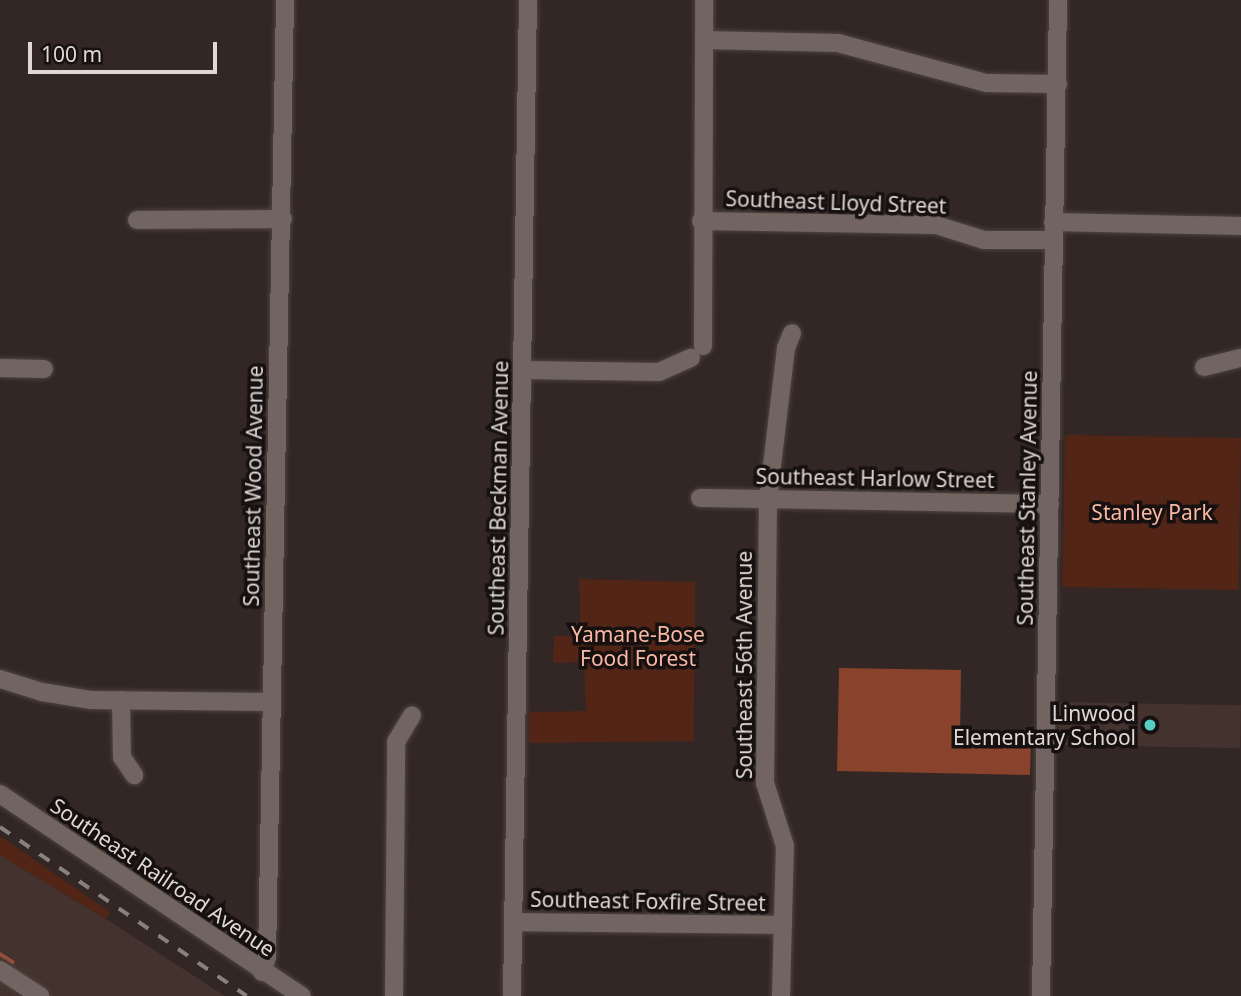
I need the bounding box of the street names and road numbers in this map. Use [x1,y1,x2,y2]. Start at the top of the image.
street label: Southeast Lloyd Street [725,186,947,218]
street label: Southeast Beckman Avenue [483,360,513,636]
street label: Southeast Wood Avenue [238,365,268,607]
street label: Southeast Stanley Avenue [1012,370,1042,626]
street label: Southeast Harlow Street [755,463,995,493]
street label: Southeast 56th Avenue [731,551,757,779]
street label: Southeast Railroad Avenue [46,792,280,962]
street label: Southeast Foxfire Street [530,886,766,916]

